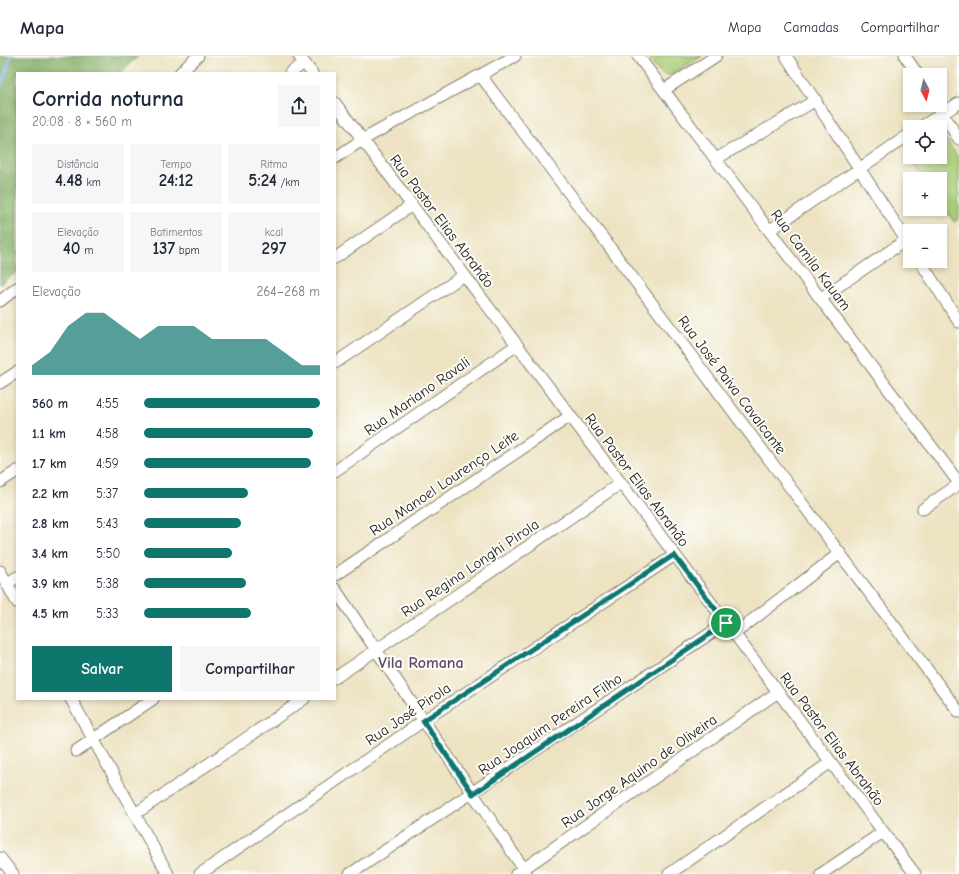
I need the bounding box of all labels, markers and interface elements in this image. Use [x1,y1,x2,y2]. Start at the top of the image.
text: Mapa [20,17,65,39]
text: Mapa [728,19,762,36]
text: Camadas [784,19,839,36]
text: Compartilhar [861,19,939,36]
north arrow [903,68,947,112]
map controls [903,68,947,268]
button: share [278,85,320,127]
text: Corrida noturna [32,86,184,112]
text: 20:08 · 8 × 560 m [32,114,132,129]
button: locate [903,120,947,164]
street label: Rua Pastor Elias Abrahão [386,151,498,291]
text: Distância [57,158,99,171]
text: Tempo [160,158,192,171]
text: Ritmo [260,158,288,171]
text: 4.48 [55,171,83,190]
text: 24:12 [159,171,193,190]
text: 5:24 [248,171,277,190]
button: + [903,172,947,216]
text: km [83,176,101,189]
text: /km [277,176,300,189]
street label: Rua Camila Kauam [767,206,855,314]
button: − [903,224,947,268]
text: Elevação [57,226,99,239]
text: Batimentos [150,226,202,239]
text: kcal [265,226,283,239]
text: 40 [63,239,80,258]
text: 137 [152,239,175,258]
text: 297 [261,239,287,258]
text: m [80,244,93,257]
text: bpm [175,244,200,257]
text: Elevação [32,284,81,299]
text: 264–268 m [256,284,320,299]
street label: Rua José Paiva Cavalcante [674,312,790,458]
street label: Rua Mariano Ravali [361,353,473,439]
text: 560 m [32,396,68,411]
text: 4:55 [96,396,119,411]
street label: Rua Pastor Elias Abrahão [581,410,693,550]
text: 1.1 km [32,426,66,441]
text: 4:58 [96,426,118,441]
street label: Rua Manoel Lourenço Leite [366,426,522,540]
text: 1.7 km [32,456,67,471]
text: 4:59 [96,456,119,471]
text: 2.2 km [32,486,69,501]
text: 5:37 [96,486,118,501]
street label: Rua Regina Longhi Pirola [398,515,542,621]
text: 2.8 km [32,516,69,531]
text: 5:43 [96,516,118,531]
text: 3.4 km [32,546,68,561]
text: 5:50 [96,546,120,561]
text: 3.9 km [32,576,69,591]
text: 5:38 [96,576,119,591]
text: 4.5 km [32,606,69,621]
text: 5:33 [96,606,119,621]
pin [709,606,743,640]
icon: arrive [715,612,737,634]
button: Salvar [32,646,172,692]
button: Compartilhar [180,646,320,692]
district label: Vila Romana [378,654,464,672]
street label: Rua Joaquim Pereira Filho [475,669,625,779]
street label: Rua Pastor Elias Abrahão [776,669,888,809]
street label: Rua José Pirola [362,679,454,749]
street label: Rua Jorge Aquino de Oliveira [558,710,720,832]

